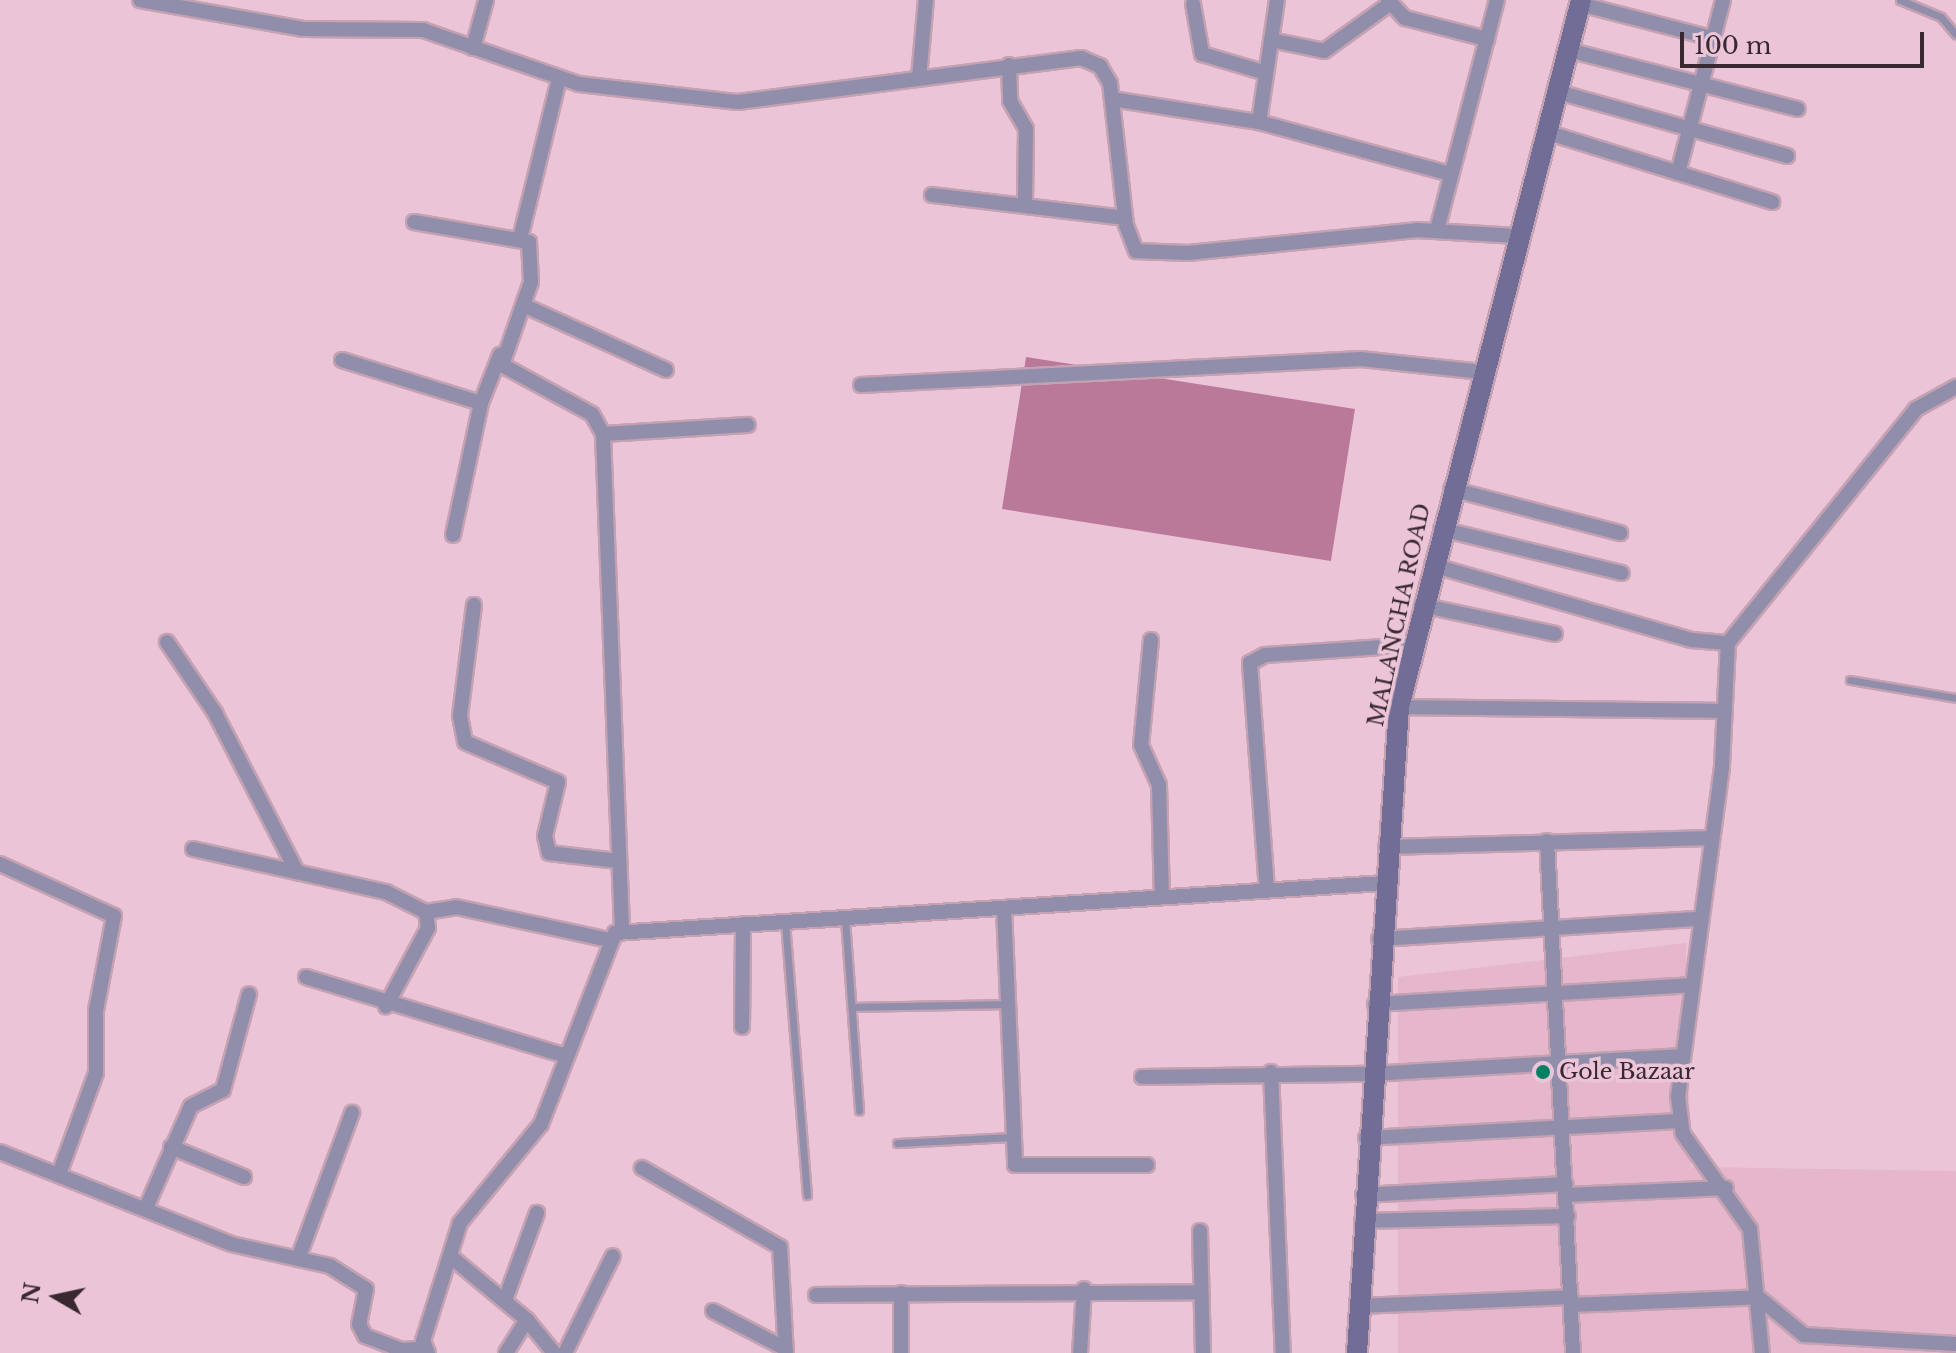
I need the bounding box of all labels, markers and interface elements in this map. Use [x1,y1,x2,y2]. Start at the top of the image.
scale bar [1684,16,1928,66]
text: 100 m [1694,31,1772,60]
street label: MALANCHA ROAD [1362,501,1436,729]
place label: Gole Bazaar [1559,1059,1695,1085]
marker: Gole Bazaar [1534,1063,1552,1081]
north arrow [16,1257,96,1337]
text: N [17,1281,47,1305]

